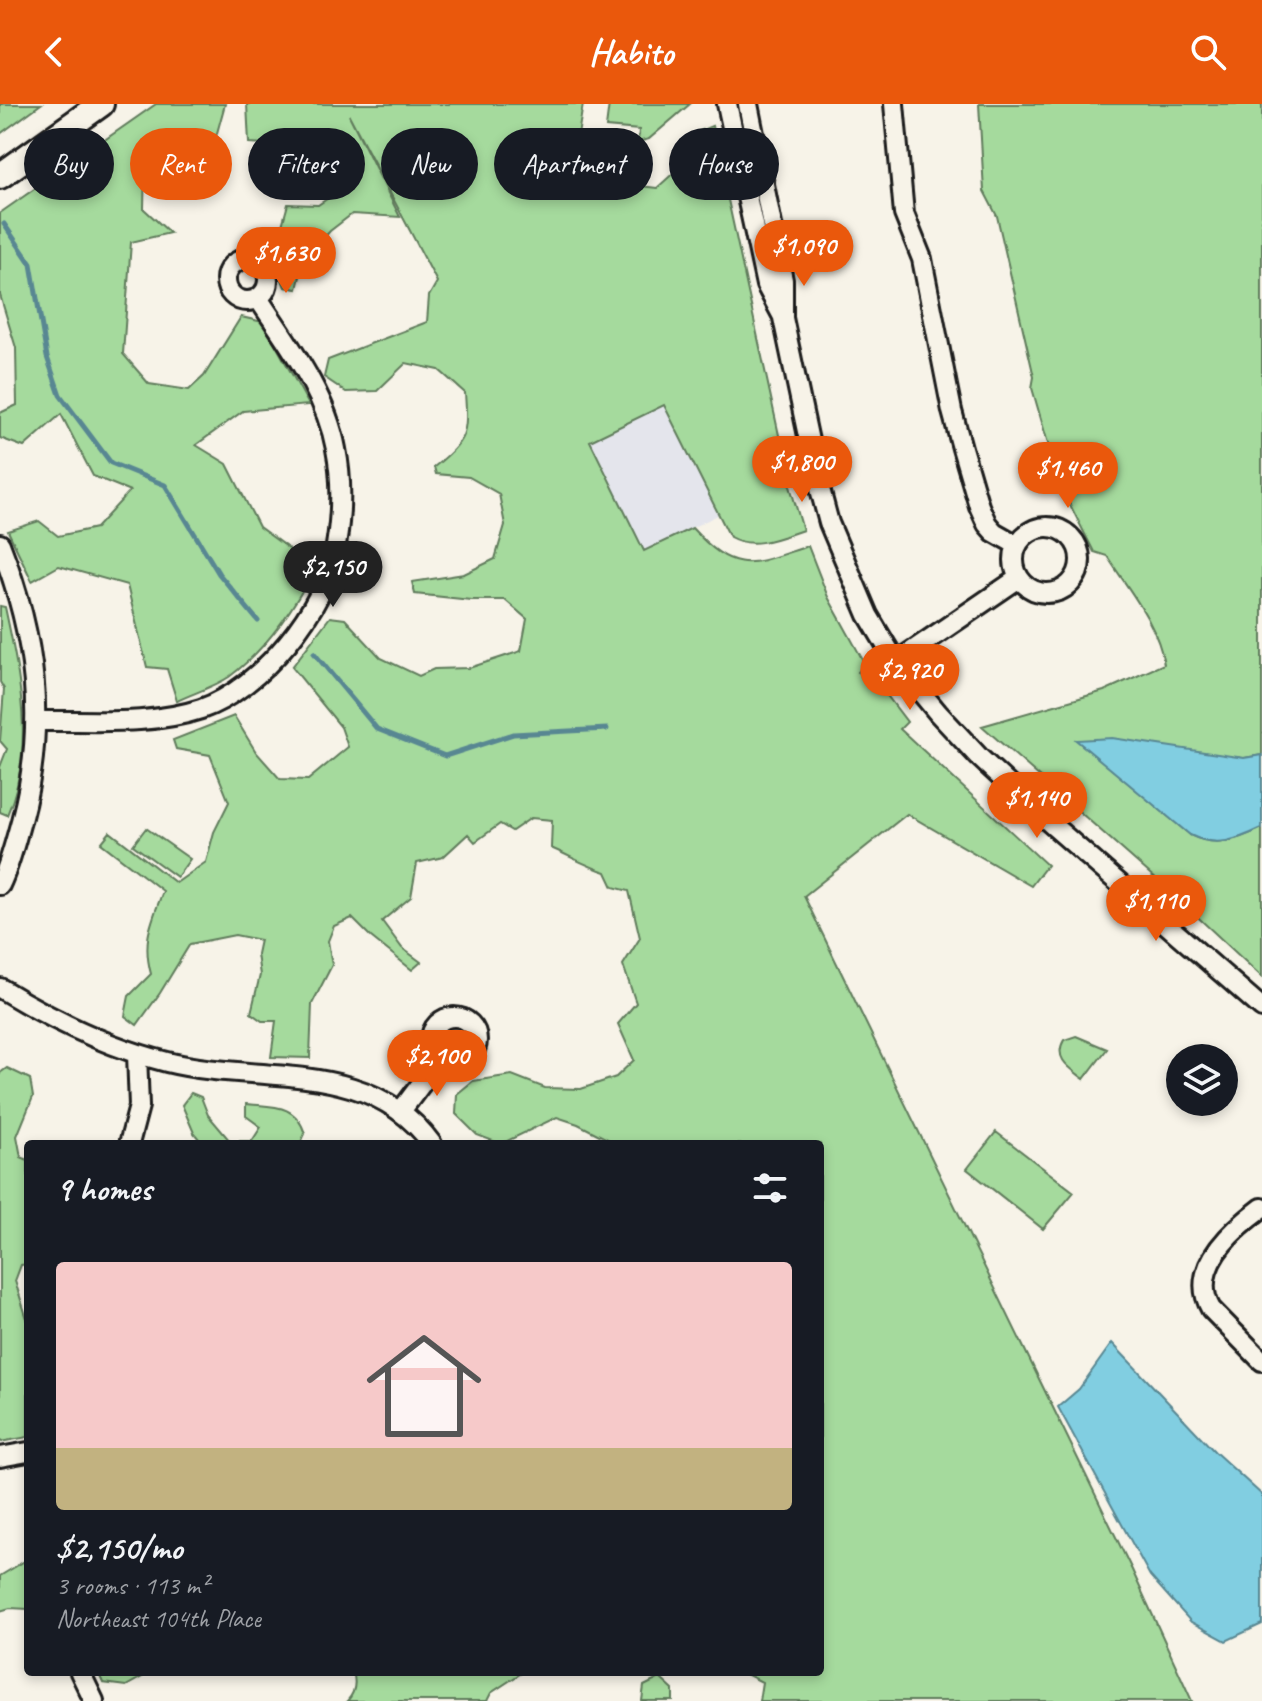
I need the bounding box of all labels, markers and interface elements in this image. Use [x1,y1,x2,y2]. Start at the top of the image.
text: Habito [589,29,673,75]
icon: back [32,30,76,74]
icon: search [1186,30,1230,74]
chip: Buy [24,128,114,200]
chip: Rent [130,128,232,200]
chip: Filters [248,128,365,200]
chip: New [381,128,478,200]
chip: Apartment [494,128,653,200]
chip: House [669,128,779,200]
pin: $1,090 [739,220,869,288]
pin: $1,630 [221,227,351,295]
text: $1,090 [772,229,836,262]
text: $1,630 [254,236,318,269]
pin: $1,800 [737,436,867,504]
pin: $1,460 [1003,442,1133,510]
text: $1,800 [770,445,834,478]
text: $1,460 [1036,451,1100,484]
pin: $2,150 [268,541,398,609]
text: $2,150 [301,550,365,583]
pin: $2,920 [845,644,975,712]
text: $2,920 [878,653,942,686]
pin: $1,140 [972,772,1102,840]
text: $1,140 [1005,781,1069,814]
pin: $1,110 [1091,875,1221,943]
text: $1,110 [1124,884,1188,917]
pin: $2,100 [372,1030,502,1098]
text: $2,100 [405,1039,469,1072]
map controls [1166,1044,1238,1116]
button: layers [1166,1044,1238,1116]
icon: filters [748,1166,792,1210]
text: 9 homes [56,1167,152,1210]
icon: home [352,1314,496,1458]
text: $2,150/mo [56,1526,182,1569]
text: 3 rooms · 113 m² [56,1569,208,1602]
text: Northeast 104th Place [56,1602,261,1635]

